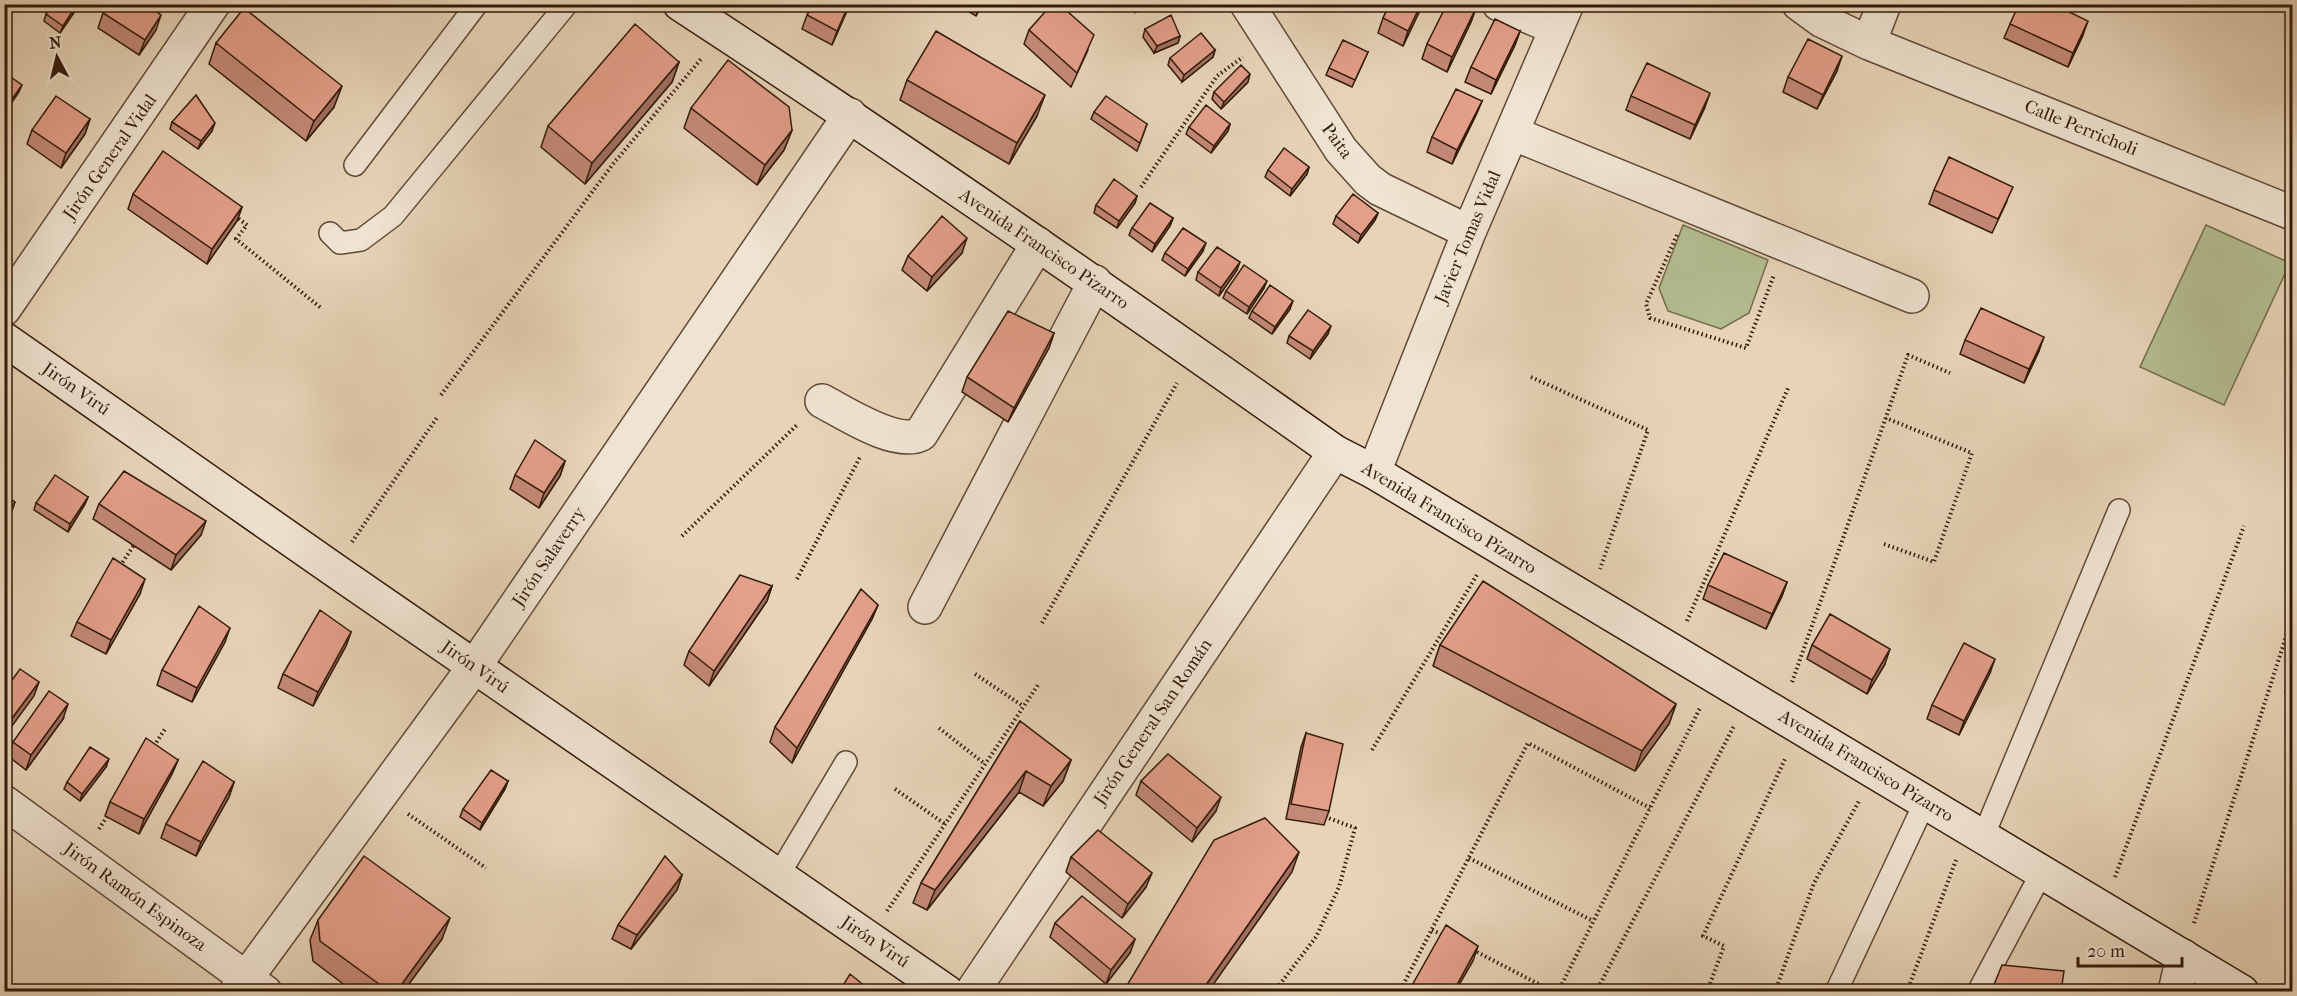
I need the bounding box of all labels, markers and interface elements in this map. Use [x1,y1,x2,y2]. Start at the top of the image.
north arrow [27,27,87,87]
text: N [48,32,63,53]
street label: Jirón General Vidal [58,90,161,225]
street label: Calle Perricholi [2021,96,2141,160]
street label: Paita [1317,119,1357,163]
street label: Javier Tomas Vidal [1430,167,1505,308]
street label: Avenida Francisco Pizarro [954,184,1133,314]
street label: Jirón Virú [37,357,114,420]
street label: Avenida Francisco Pizarro [1357,457,1540,579]
street label: Jirón Salaverry [507,502,591,613]
street label: Jirón General San Román [1088,634,1217,811]
street label: Jirón Virú [436,635,513,698]
street label: Avenida Francisco Pizarro [1774,705,1957,827]
street label: Jirón Ramón Espinoza [58,837,211,956]
street label: Jirón Virú [835,910,913,972]
scale bar [2078,930,2182,968]
text: 20 m [2087,941,2125,962]

